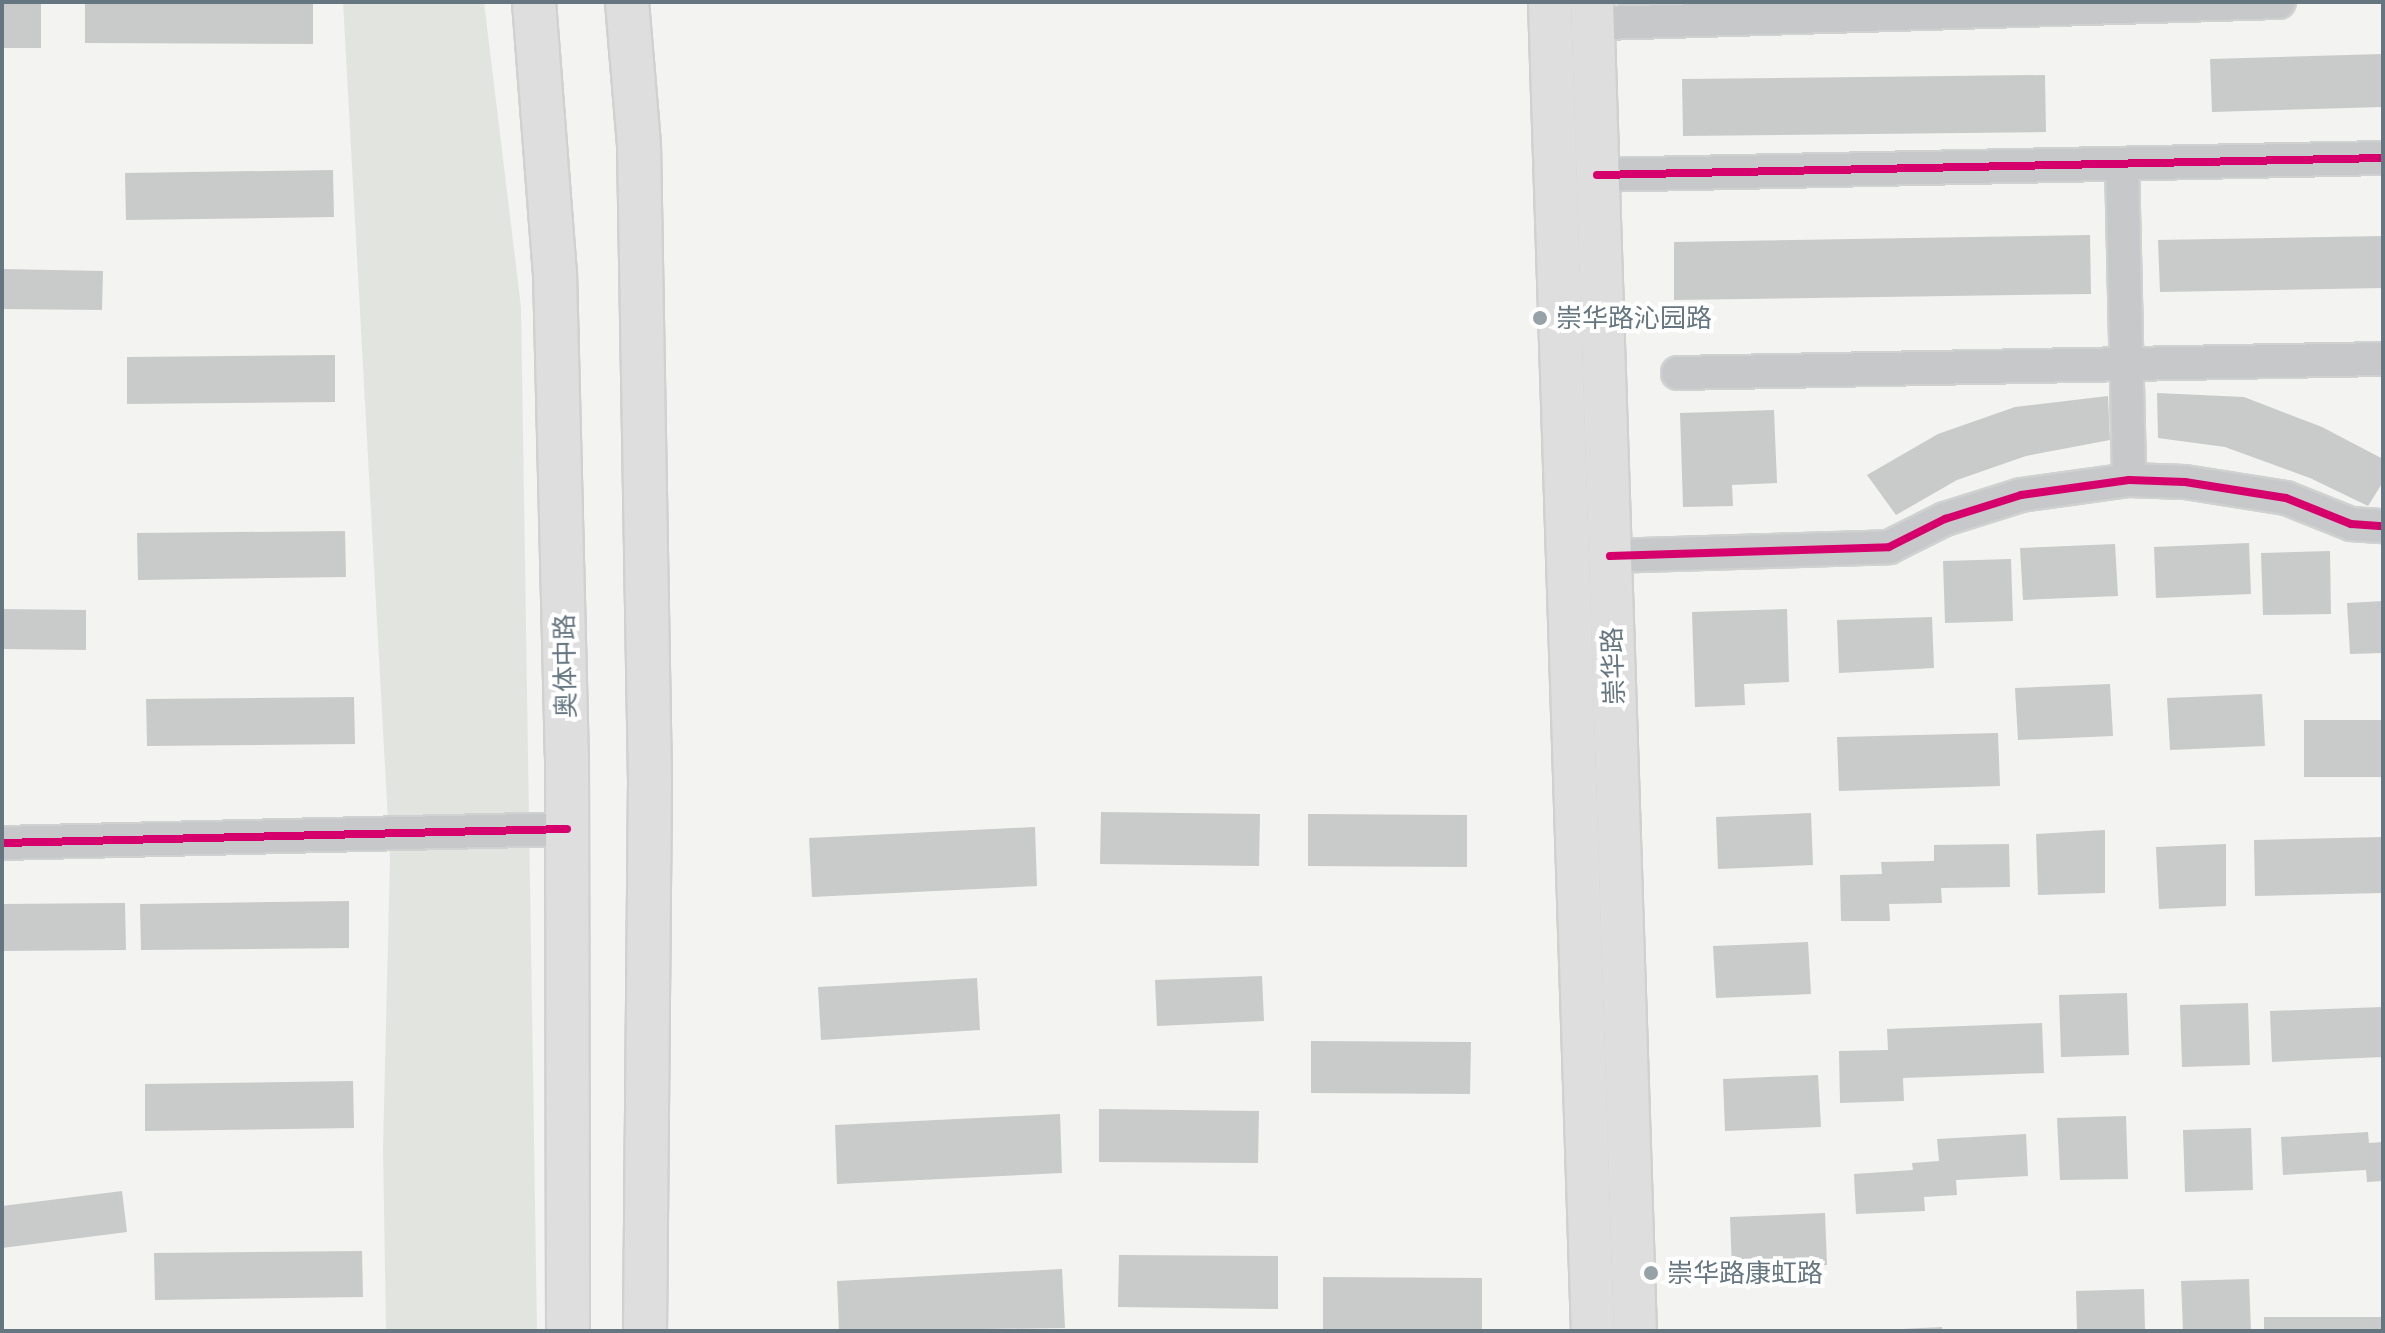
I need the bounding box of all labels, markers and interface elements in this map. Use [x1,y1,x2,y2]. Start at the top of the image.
place label: 崇华路沁园路 [1556,302,1712,334]
marker: 崇华路沁园路 [1531,309,1549,327]
street label: 奥体中路 [548,614,582,718]
street label: 崇华路 [1596,626,1630,706]
place label: 崇华路康虹路 [1667,1257,1823,1289]
marker: 崇华路康虹路 [1642,1264,1660,1282]

